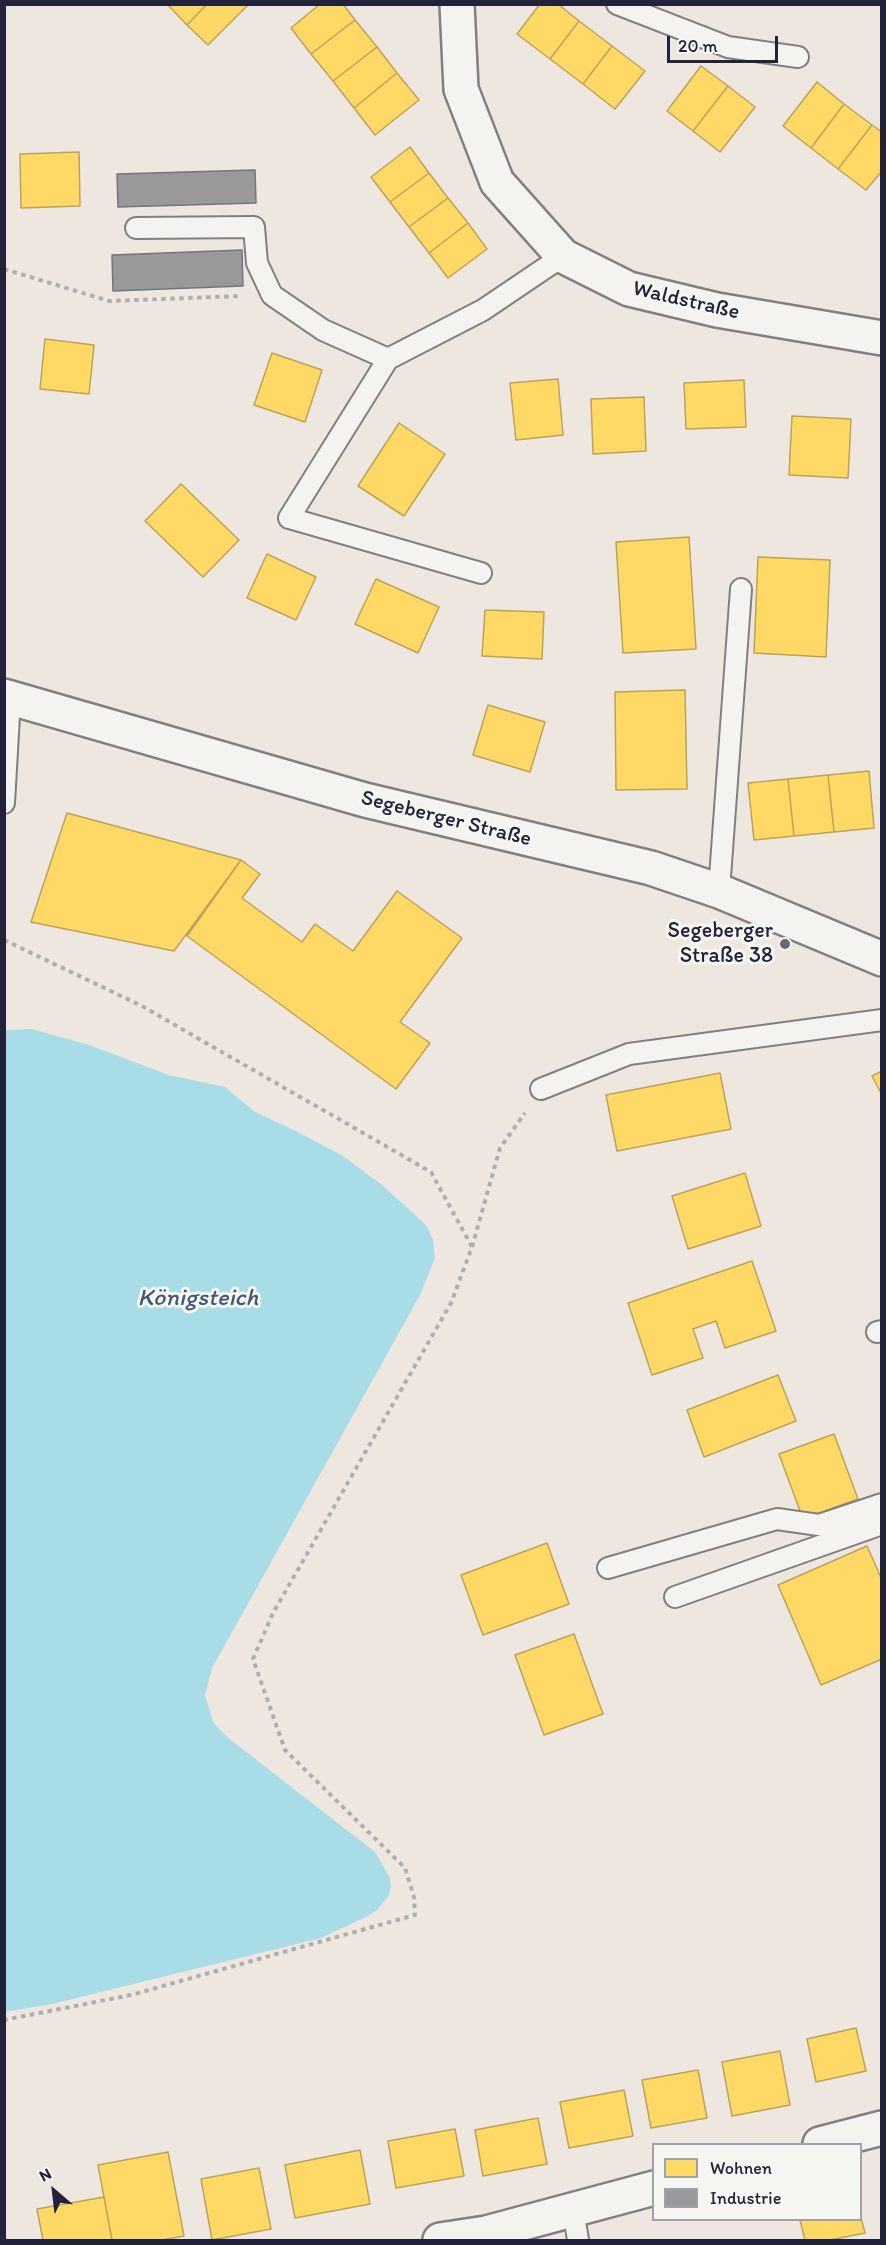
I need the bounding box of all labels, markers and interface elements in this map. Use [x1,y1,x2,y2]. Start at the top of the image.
scale bar [670,24,781,62]
text: 20 m [678,35,718,57]
street label: Waldstraße [630,276,742,326]
street label: Segeberger Straße [358,785,534,853]
place label: Segeberger Straße 38 [668,918,773,969]
marker: Segeberger Straße 38 [778,937,792,951]
water label: Königsteich [138,1285,258,1313]
legend [652,2143,862,2221]
text: Wohnen [710,2157,772,2179]
north arrow [24,2161,84,2221]
text: N [36,2164,55,2186]
text: Industrie [710,2187,781,2209]

